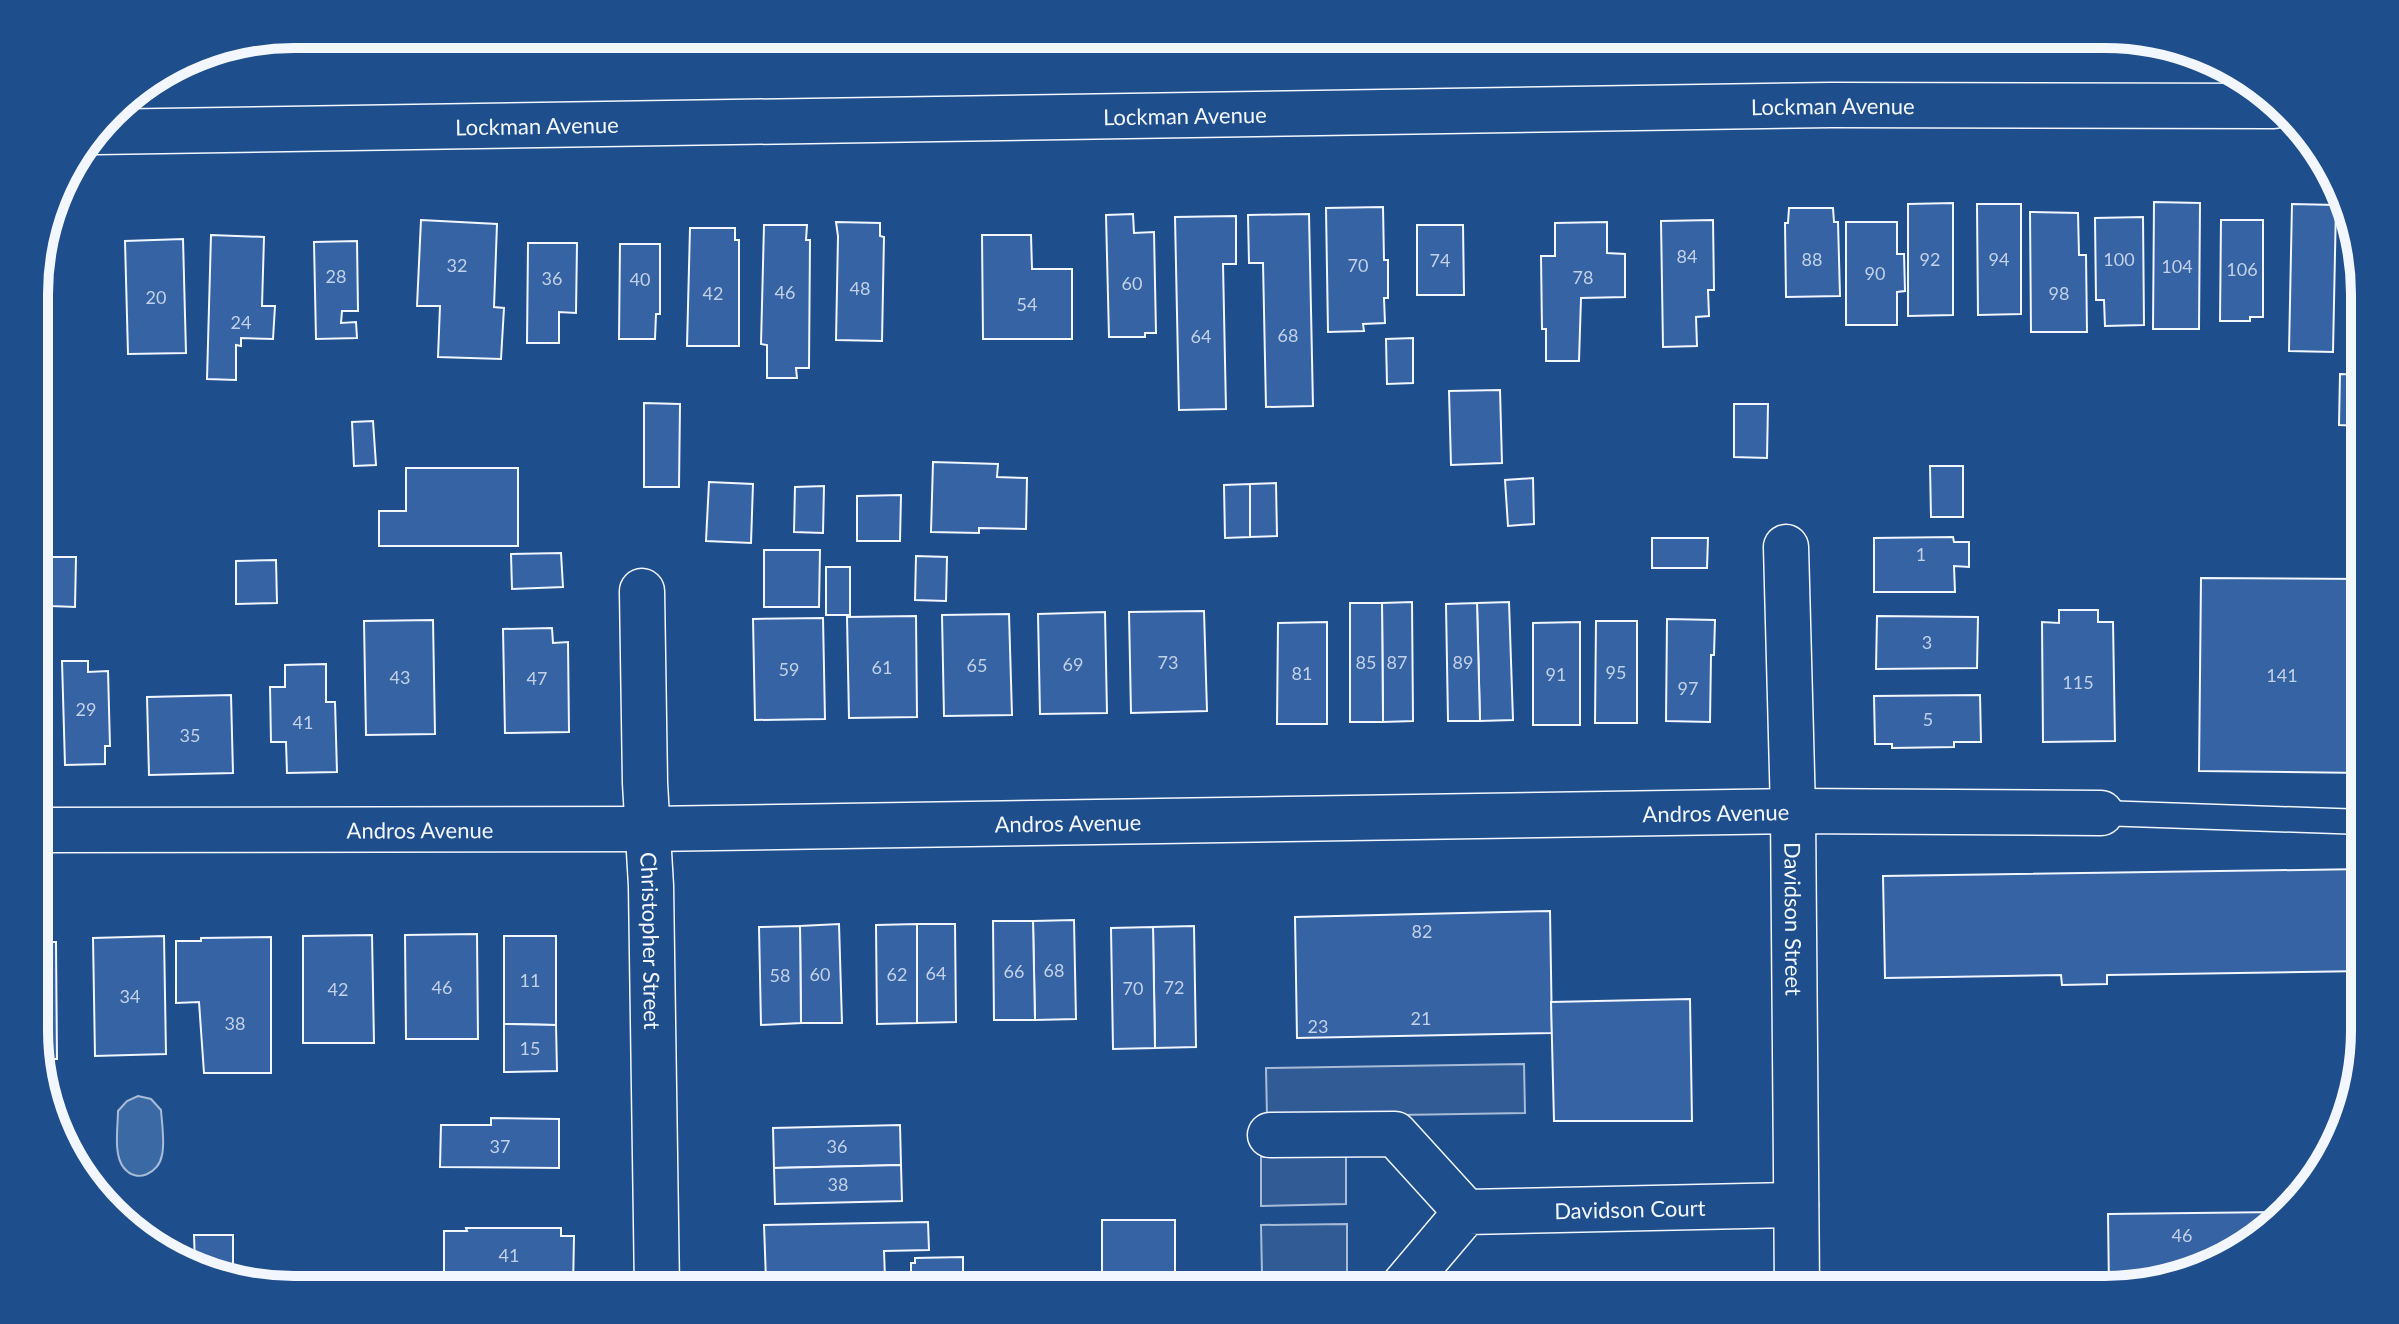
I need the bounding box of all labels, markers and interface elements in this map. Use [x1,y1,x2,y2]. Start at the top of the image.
street label: Lockman Avenue [1751,91,1915,120]
street label: Lockman Avenue [1103,100,1267,130]
street label: Lockman Avenue [455,110,619,140]
house number: 84 [1677,245,1697,267]
house number: 88 [1802,248,1822,270]
house number: 92 [1920,248,1940,270]
house number: 94 [1989,248,2009,270]
house number: 100 [2103,248,2135,270]
house number: 74 [1430,249,1450,271]
house number: 32 [447,254,467,276]
house number: 70 [1348,254,1368,276]
house number: 104 [2161,255,2193,277]
house number: 106 [2226,258,2258,280]
house number: 90 [1865,262,1885,284]
house number: 28 [326,265,346,287]
house number: 78 [1573,266,1593,288]
house number: 36 [542,267,562,289]
house number: 40 [630,268,650,290]
house number: 60 [1122,272,1142,294]
house number: 48 [850,277,870,299]
house number: 46 [775,281,795,303]
house number: 42 [703,282,723,304]
house number: 98 [2049,282,2069,304]
house number: 20 [146,286,166,308]
house number: 54 [1017,293,1037,315]
house number: 24 [231,311,251,333]
house number: 68 [1278,324,1298,346]
house number: 64 [1191,325,1211,347]
house number: 1 [1916,543,1926,565]
house number: 3 [1922,631,1932,653]
house number: 73 [1158,651,1178,673]
house number: 85 [1356,651,1376,673]
house number: 87 [1387,651,1407,673]
house number: 89 [1453,651,1473,673]
house number: 69 [1063,653,1083,675]
house number: 65 [967,654,987,676]
house number: 61 [872,656,892,678]
house number: 59 [779,658,799,680]
house number: 95 [1606,661,1626,683]
house number: 81 [1292,662,1312,684]
house number: 91 [1546,663,1566,685]
house number: 141 [2266,664,2298,686]
house number: 43 [390,666,410,688]
house number: 47 [527,667,547,689]
house number: 115 [2062,671,2094,693]
house number: 97 [1678,677,1698,699]
house number: 29 [76,698,96,720]
house number: 5 [1923,708,1933,730]
house number: 41 [293,711,313,733]
house number: 35 [180,724,200,746]
street label: Andros Avenue [1642,798,1789,827]
street label: Andros Avenue [994,808,1142,837]
street label: Andros Avenue [347,816,493,843]
street label: Davidson Street [1780,842,1808,996]
street label: Christopher Street [636,851,667,1030]
house number: 82 [1412,920,1432,942]
house number: 68 [1044,959,1064,981]
house number: 66 [1004,960,1024,982]
house number: 64 [926,962,946,984]
house number: 60 [810,963,830,985]
house number: 62 [887,963,907,985]
house number: 58 [770,964,790,986]
house number: 11 [520,969,540,991]
house number: 46 [432,976,452,998]
house number: 72 [1164,976,1184,998]
house number: 70 [1123,977,1143,999]
house number: 42 [328,978,348,1000]
house number: 34 [120,985,140,1007]
house number: 21 [1411,1007,1431,1029]
house number: 38 [225,1012,245,1034]
house number: 23 [1308,1015,1328,1037]
house number: 15 [520,1037,540,1059]
house number: 37 [490,1135,510,1157]
house number: 36 [827,1135,847,1157]
house number: 38 [828,1173,848,1195]
street label: Davidson Court [1554,1193,1706,1224]
house number: 46 [2172,1224,2192,1246]
house number: 41 [499,1244,519,1266]

